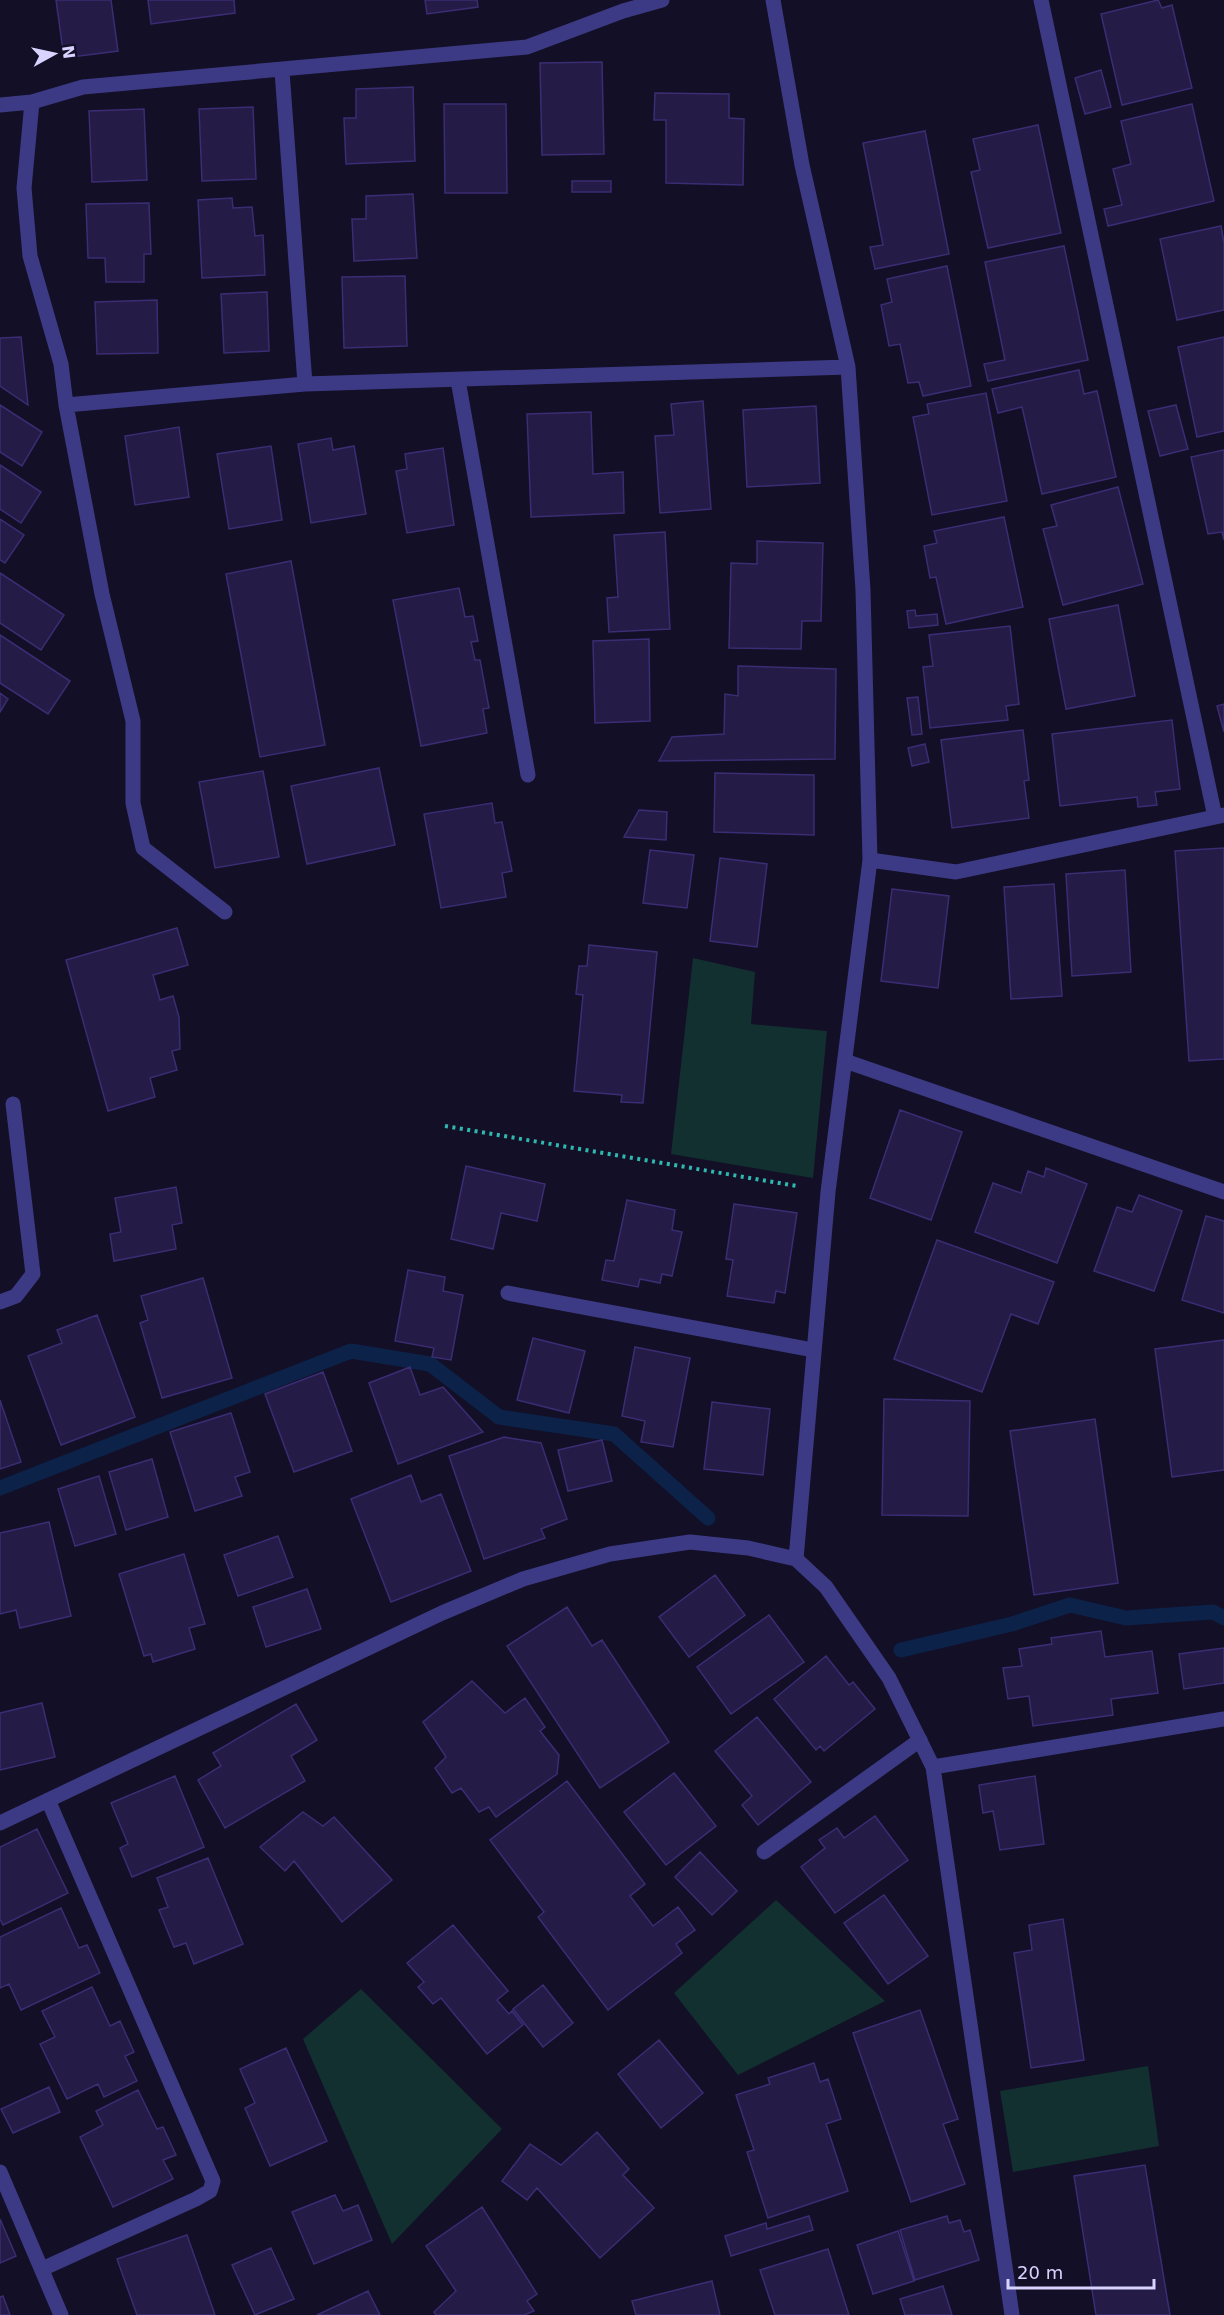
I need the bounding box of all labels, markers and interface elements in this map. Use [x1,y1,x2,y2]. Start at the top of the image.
north arrow [24,24,84,84]
text: N [58,44,79,60]
scale bar [1008,2252,1154,2290]
text: 20 m [1017,2262,1063,2283]

